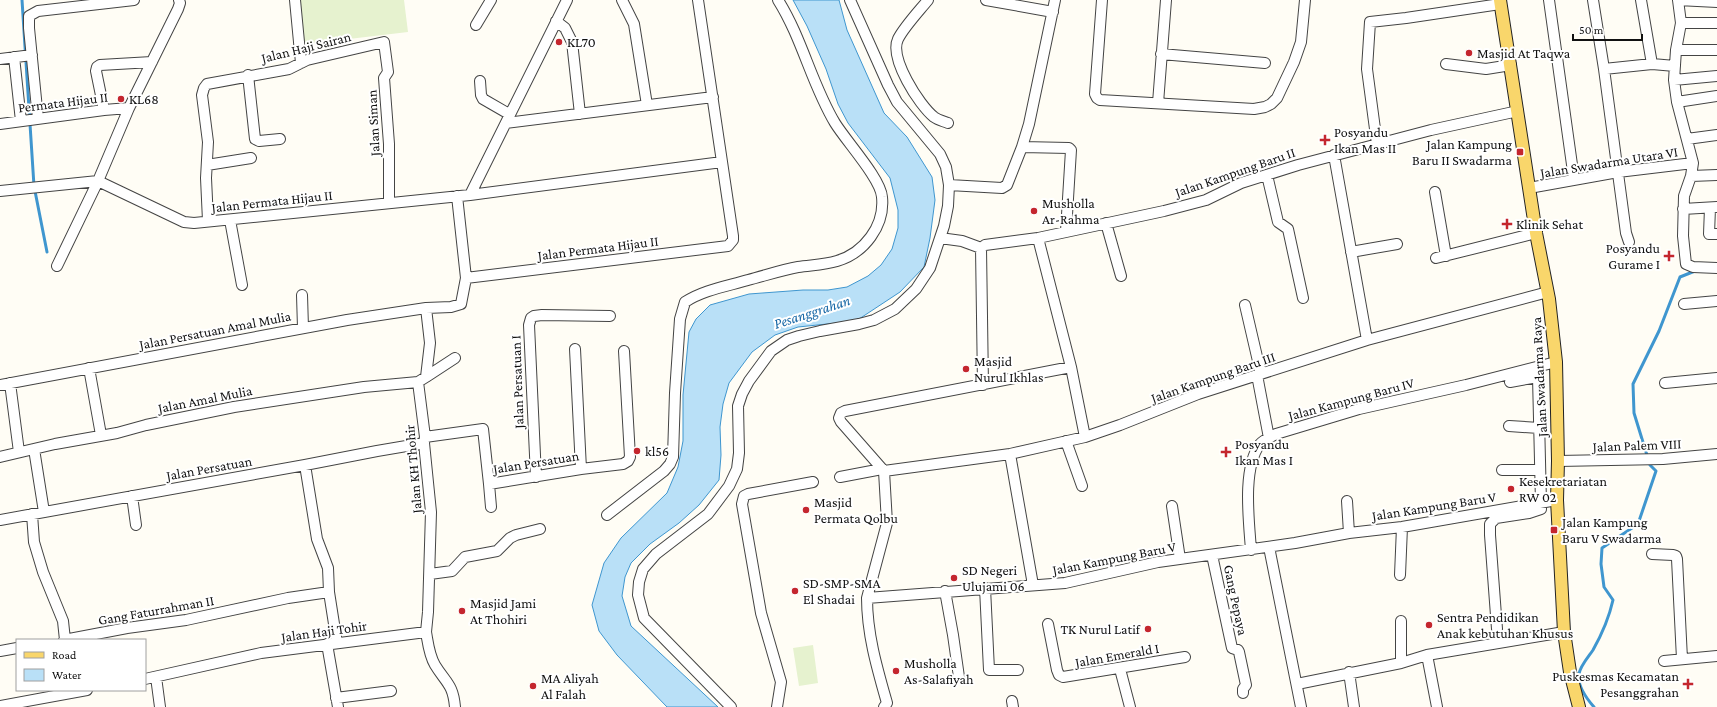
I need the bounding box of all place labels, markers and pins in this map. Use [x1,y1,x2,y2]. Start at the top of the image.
place label: KL70 [567,34,596,50]
marker: KL70 [554,37,564,47]
place label: Masjid At Taqwa [1477,45,1571,62]
marker: Masjid At Taqwa [1464,48,1474,58]
place label: KL68 [129,91,159,107]
marker: KL68 [116,94,126,104]
place label: Posyandu Ikan Mas II [1334,124,1396,156]
marker: Posyandu Ikan Mas II [1319,134,1331,146]
place label: Jalan Kampung Baru II Swadarma [1412,136,1513,168]
marker: Jalan Kampung Baru II Swadarma [1515,147,1525,157]
place label: Musholla Ar-Rahma [1042,195,1100,227]
marker: Musholla Ar-Rahma [1029,206,1039,216]
place label: Klinik Sehat [1516,216,1584,232]
marker: Klinik Sehat [1501,218,1513,230]
place label: Posyandu Gurame I [1606,240,1661,272]
marker: Posyandu Gurame I [1663,250,1675,262]
place label: Masjid Nurul Ikhlas [974,353,1043,385]
marker: Masjid Nurul Ikhlas [961,364,971,374]
place label: Posyandu Ikan Mas I [1235,436,1293,468]
place label: kl56 [645,443,669,459]
marker: kl56 [632,446,642,456]
marker: Posyandu Ikan Mas I [1220,446,1232,458]
place label: Kesekretariatan RW 02 [1519,473,1607,505]
marker: Kesekretariatan RW 02 [1506,484,1516,494]
place label: Masjid Permata Qolbu [814,494,898,526]
marker: Masjid Permata Qolbu [801,505,811,515]
place label: Jalan Kampung Baru V Swadarma [1560,514,1662,546]
marker: Jalan Kampung Baru V Swadarma [1549,525,1559,535]
place label: SD Negeri Ulujami 06 [962,562,1025,595]
marker: SD Negeri Ulujami 06 [949,573,959,583]
place label: SD-SMP-SMA El Shadai [803,575,880,607]
marker: SD-SMP-SMA El Shadai [790,586,800,596]
place label: Masjid Jami At Thohiri [470,595,537,627]
marker: Masjid Jami At Thohiri [457,606,467,616]
place label: Sentra Pendidikan Anak kebutuhan Khusus [1437,609,1573,641]
marker: Sentra Pendidikan Anak kebutuhan Khusus [1424,620,1434,630]
place label: TK Nurul Latif [1060,621,1141,637]
marker: TK Nurul Latif [1143,624,1153,634]
place label: Musholla As-Salafiyah [904,655,974,687]
marker: Musholla As-Salafiyah [891,666,901,676]
place label: Puskesmas Kecamatan Pesanggrahan [1552,668,1679,700]
place label: MA Aliyah Al Falah [541,670,599,702]
marker: Puskesmas Kecamatan Pesanggrahan [1682,678,1694,690]
marker: MA Aliyah Al Falah [528,681,538,691]

